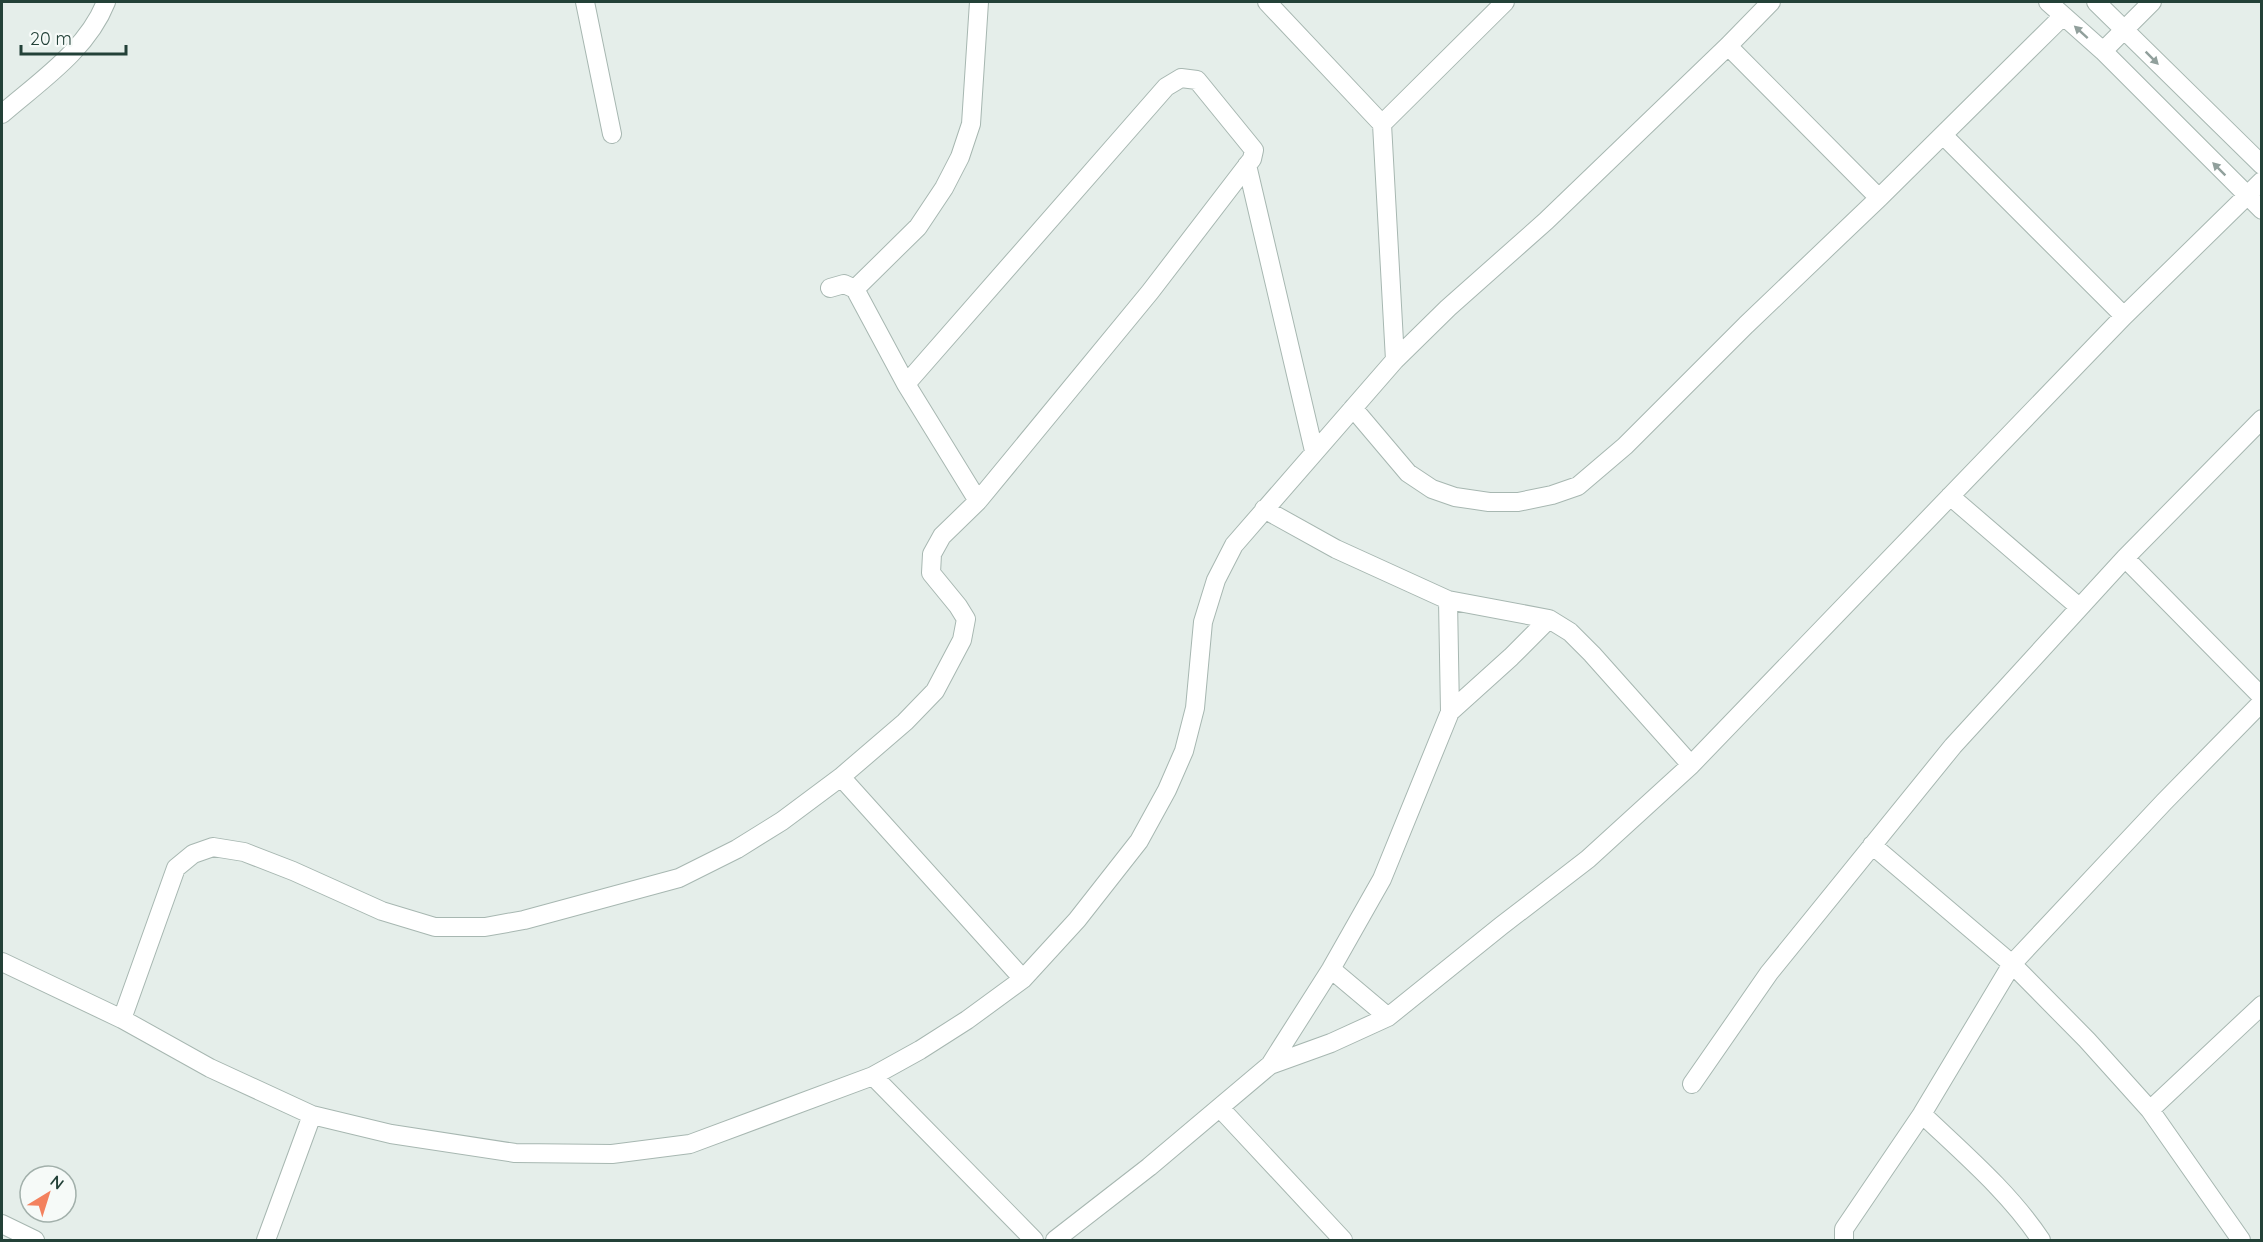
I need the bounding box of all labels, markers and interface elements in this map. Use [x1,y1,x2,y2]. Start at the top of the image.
scale bar [21,18,126,56]
one-way arrow [2074,26,2089,39]
text: 20 m [30,27,72,50]
one-way arrow [2145,50,2159,64]
one-way arrow [2212,162,2227,176]
north arrow [18,1164,78,1224]
text: N [46,1171,68,1194]

